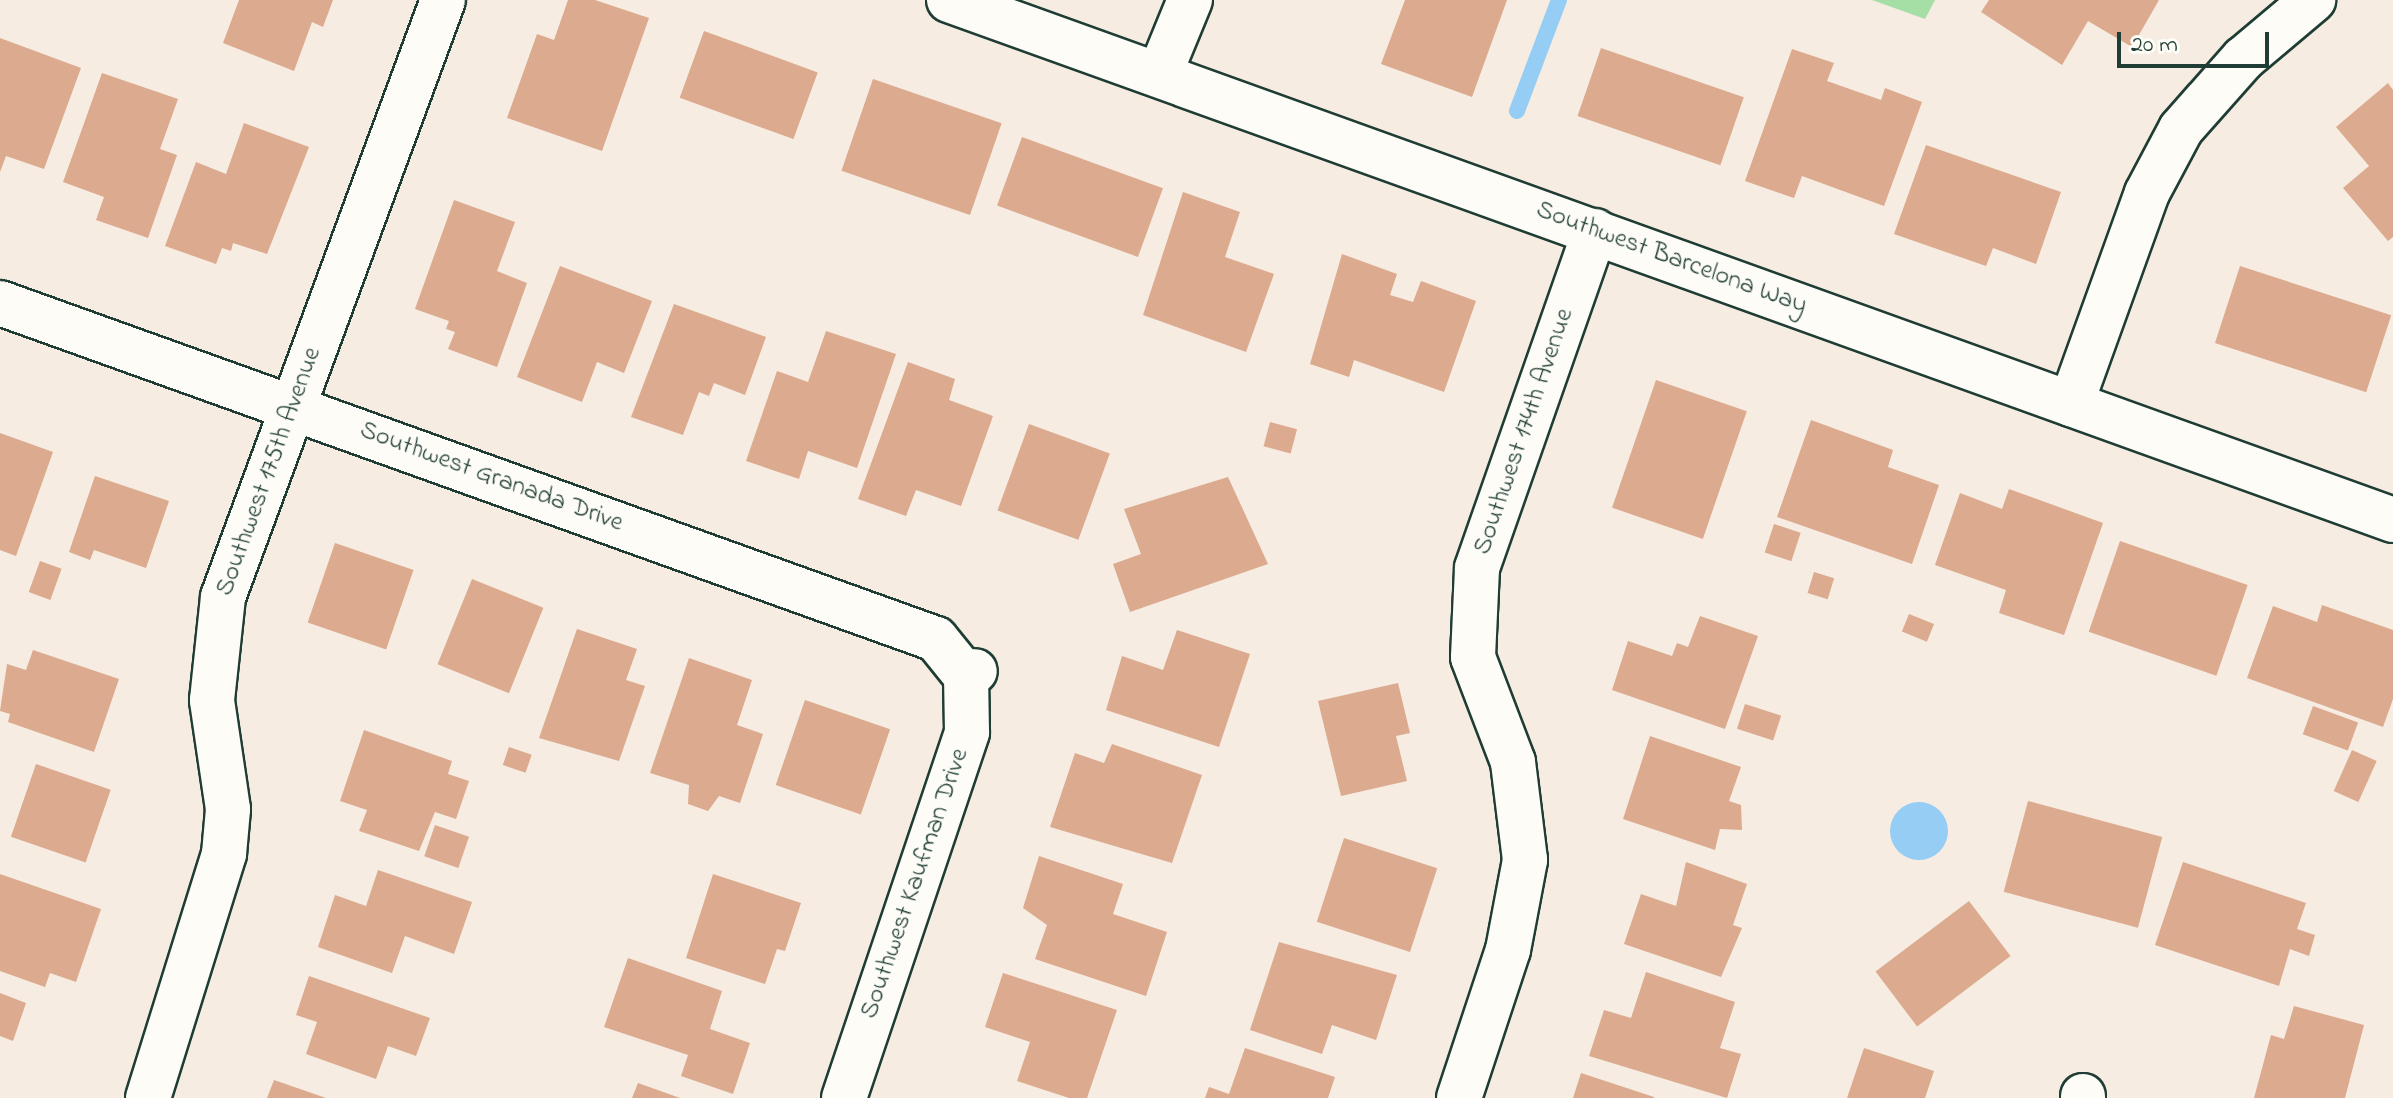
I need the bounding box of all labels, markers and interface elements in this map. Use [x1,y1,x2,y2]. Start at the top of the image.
scale bar [2121,16,2273,66]
text: 20 m [2131,28,2178,63]
street label: Southwest Barcelona Way [1531,195,1811,323]
street label: Southwest 174th Avenue [1468,305,1582,559]
street label: Southwest 175th Avenue [210,343,330,601]
street label: Southwest Granada Drive [355,416,627,540]
street label: Southwest Kaufman Drive [855,745,977,1023]

